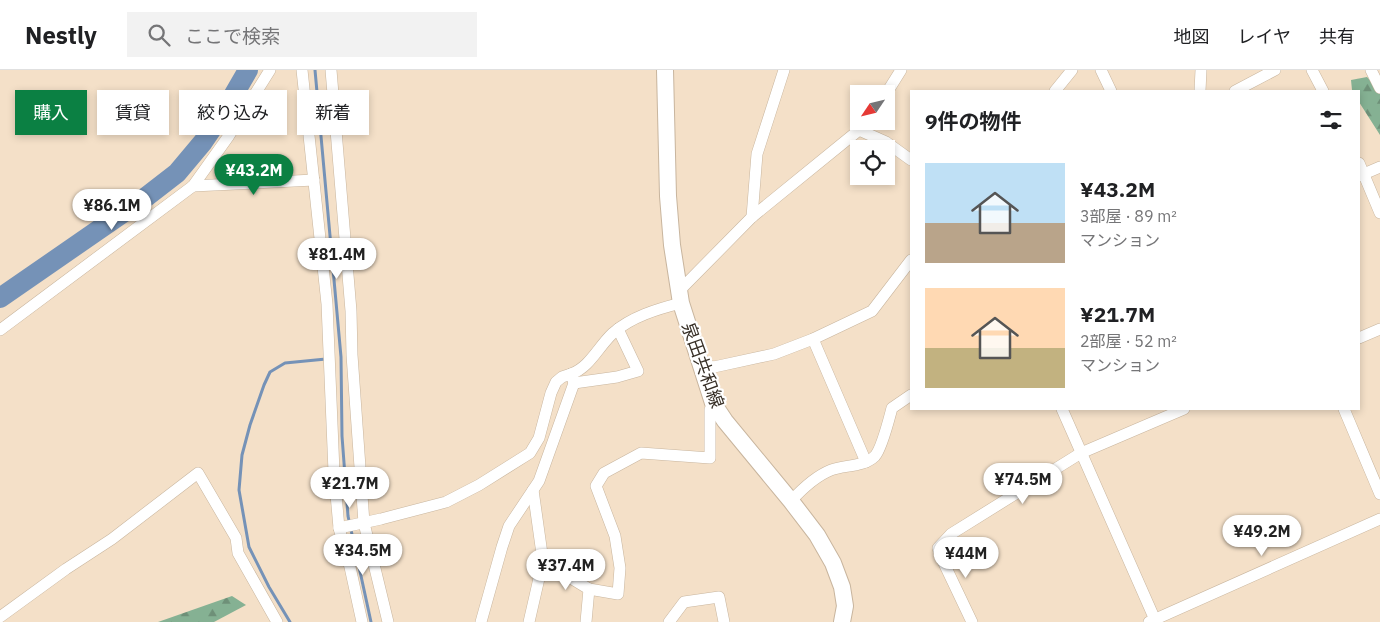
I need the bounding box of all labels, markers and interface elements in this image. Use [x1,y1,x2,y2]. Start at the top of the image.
search box [127,12,477,57]
text: Nestly [25,19,97,51]
icon: search [145,21,173,49]
text: ここで検索 [185,24,280,48]
text: 地図 [1174,25,1210,48]
text: レイヤ [1238,25,1291,48]
text: 共有 [1319,25,1355,48]
north arrow [850,85,895,130]
map controls [850,85,895,185]
chip: 購入 [15,90,87,135]
chip: 賃貸 [97,90,169,135]
chip: 絞り込み [179,90,287,135]
chip: 新着 [297,90,369,135]
icon: filters [1317,106,1345,134]
text: 9件の物件 [925,107,1022,135]
button: locate [850,140,895,185]
pin: ¥43.2M [213,154,295,196]
text: ¥43.2M [225,160,283,180]
text: ¥43.2M [1080,175,1155,203]
icon: home [965,183,1025,243]
pin: ¥86.1M [71,189,153,231]
text: ¥86.1M [83,195,141,215]
text: 3部屋 · 89 m² [1080,206,1177,226]
text: マンション [1080,230,1160,250]
pin: ¥81.4M [296,238,378,280]
text: ¥81.4M [308,244,366,264]
text: ¥21.7M [1080,300,1155,328]
icon: home [965,308,1025,368]
street label: 泉田共和線 [677,319,729,411]
text: 2部屋 · 52 m² [1080,331,1177,351]
text: マンション [1080,355,1160,375]
pin: ¥74.5M [982,462,1064,505]
pin: ¥21.7M [309,466,391,509]
text: ¥74.5M [994,469,1052,489]
text: ¥21.7M [321,473,379,493]
pin: ¥49.2M [1221,514,1303,557]
text: ¥49.2M [1233,521,1291,541]
pin: ¥34.5M [322,534,404,576]
pin: ¥44M [936,536,996,579]
text: ¥34.5M [334,540,392,560]
text: ¥44M [945,543,987,563]
pin: ¥37.4M [525,548,607,591]
text: ¥37.4M [537,555,595,575]

